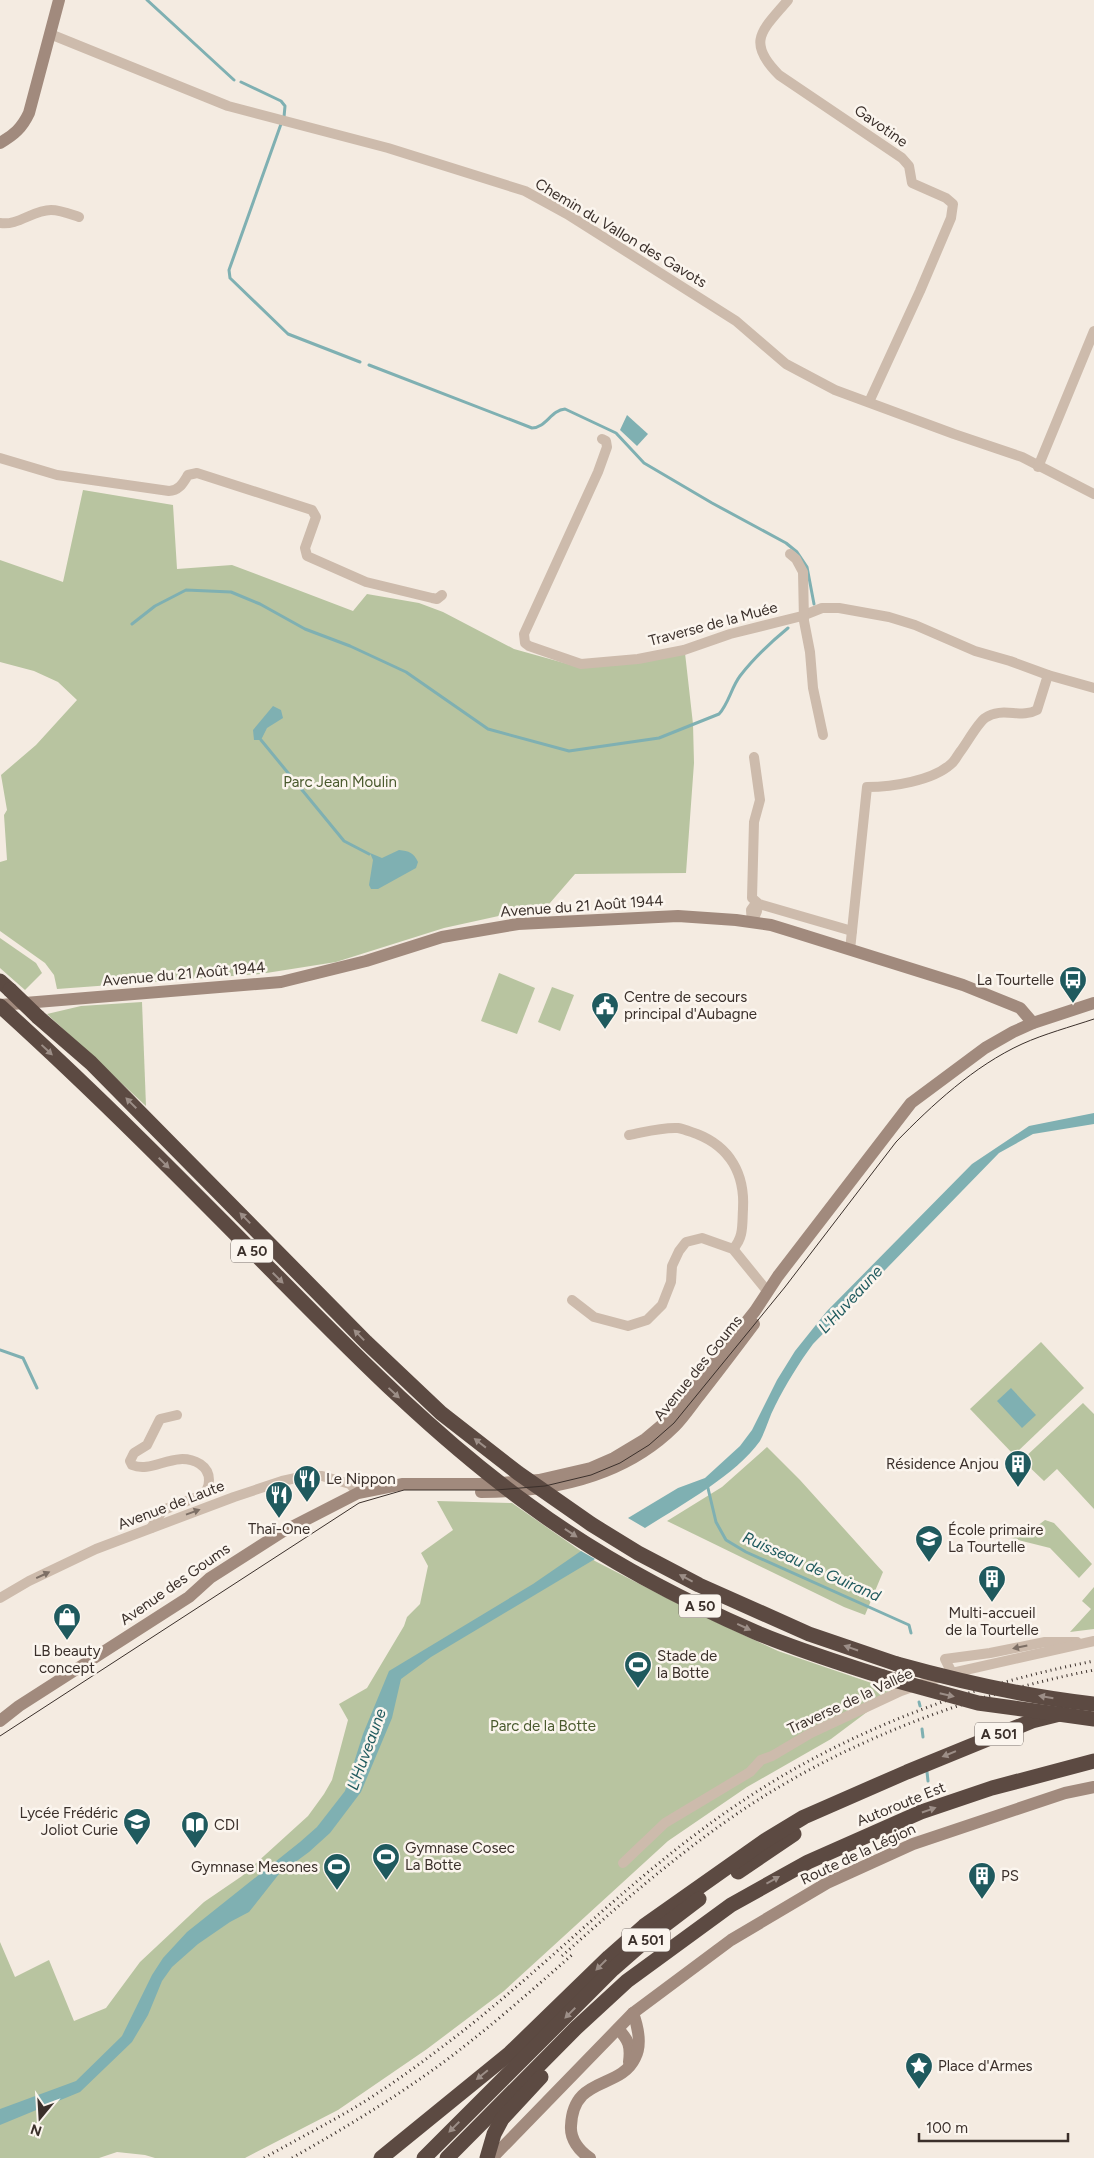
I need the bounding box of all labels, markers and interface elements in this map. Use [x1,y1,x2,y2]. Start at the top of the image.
street label: Gavotine [851,101,911,151]
street label: Chemin du Vallon des Gavots [532,175,710,291]
street label: Traverse de la Muée [647,598,779,650]
park label: Parc Jean Moulin [283,773,397,791]
street label: Avenue du 21 Août 1944 [500,891,664,921]
street label: Avenue du 21 Août 1944 [102,958,266,990]
bus stop icon: La Tourtelle [1058,965,1088,1004]
place label: La Tourtelle [977,971,1054,989]
place label: Centre de secours principal d'Aubagne [624,988,757,1023]
public building icon: Centre de secours principal d'Aubagne [590,991,620,1030]
one-way arrow [41,1044,53,1056]
one-way arrow [125,1097,137,1109]
one-way arrow [158,1156,170,1168]
one-way arrow [240,1213,252,1225]
road number: A 50 [231,1240,273,1262]
water label: L'Huveaune [814,1261,887,1337]
one-way arrow [272,1272,284,1284]
street label: Avenue des Goums [650,1312,746,1424]
one-way arrow [353,1329,365,1341]
one-way arrow [387,1387,399,1399]
one-way arrow [474,1438,487,1449]
building icon: Résidence Anjou [1003,1449,1033,1488]
place label: Résidence Anjou [886,1455,999,1473]
restaurant icon: Le Nippon [292,1464,322,1503]
place label: Le Nippon [326,1470,396,1488]
street label: Avenue de Laute [115,1476,227,1534]
restaurant icon: Thaï-One [264,1480,294,1519]
one-way arrow [185,1508,200,1515]
place label: Thaï-One [248,1520,310,1538]
place label: École primaire La Tourtelle [948,1521,1043,1556]
school or university icon: École primaire La Tourtelle [914,1524,944,1563]
one-way arrow [564,1528,577,1538]
water label: Ruisseau de Guirand [740,1528,884,1606]
street label: Avenue des Goums [116,1539,234,1629]
building icon: Multi-accueil de la Tourtelle [977,1564,1007,1603]
one-way arrow [36,1570,50,1578]
one-way arrow [679,1574,693,1582]
road number: A 50 [679,1594,721,1618]
shop icon: LB beauty concept [52,1602,82,1641]
place label: Multi-accueil de la Tourtelle [945,1604,1039,1639]
one-way arrow [737,1623,752,1631]
place label: LB beauty concept [33,1642,101,1677]
one-way arrow [1012,1643,1027,1651]
one-way arrow [844,1644,859,1651]
place label: Stade de la Botte [657,1647,717,1682]
sports icon: Stade de la Botte [623,1650,653,1689]
street label: Traverse de la Vallée [785,1664,915,1738]
one-way arrow [939,1691,954,1699]
one-way arrow [1037,1693,1053,1701]
water label: L'Huveaune [343,1706,390,1793]
park label: Parc de la Botte [490,1717,596,1735]
road number: A 501 [975,1722,1023,1746]
one-way arrow [942,1751,956,1759]
street label: Autoroute Est [854,1778,948,1830]
place label: Lycée Frédéric Joliot Curie [19,1804,118,1839]
one-way arrow [922,1806,937,1814]
school or university icon: Lycée Frédéric Joliot Curie [122,1807,152,1846]
library icon: CDI [180,1810,210,1849]
place label: CDI [214,1816,239,1834]
street label: Route de la Légion [798,1819,918,1889]
place label: Gymnase Cosec La Botte [405,1839,515,1874]
sports icon: Gymnase Cosec La Botte [371,1842,401,1881]
sports icon: Gymnase Mesones [322,1852,352,1891]
place label: Gymnase Mesones [191,1858,318,1876]
building icon: PS [967,1861,997,1900]
place label: PS [1001,1867,1019,1885]
one-way arrow [766,1876,780,1885]
road number: A 501 [622,1928,670,1952]
one-way arrow [595,1958,607,1970]
one-way arrow [564,2006,576,2018]
place icon: Place d'Armes [904,2051,934,2090]
place label: Place d'Armes [938,2057,1033,2075]
one-way arrow [476,2070,489,2081]
north arrow [15,2093,65,2143]
scale bar [919,2110,1068,2142]
text: 100 m [926,2119,968,2137]
text: N [28,2120,44,2140]
one-way arrow [449,2121,461,2133]

